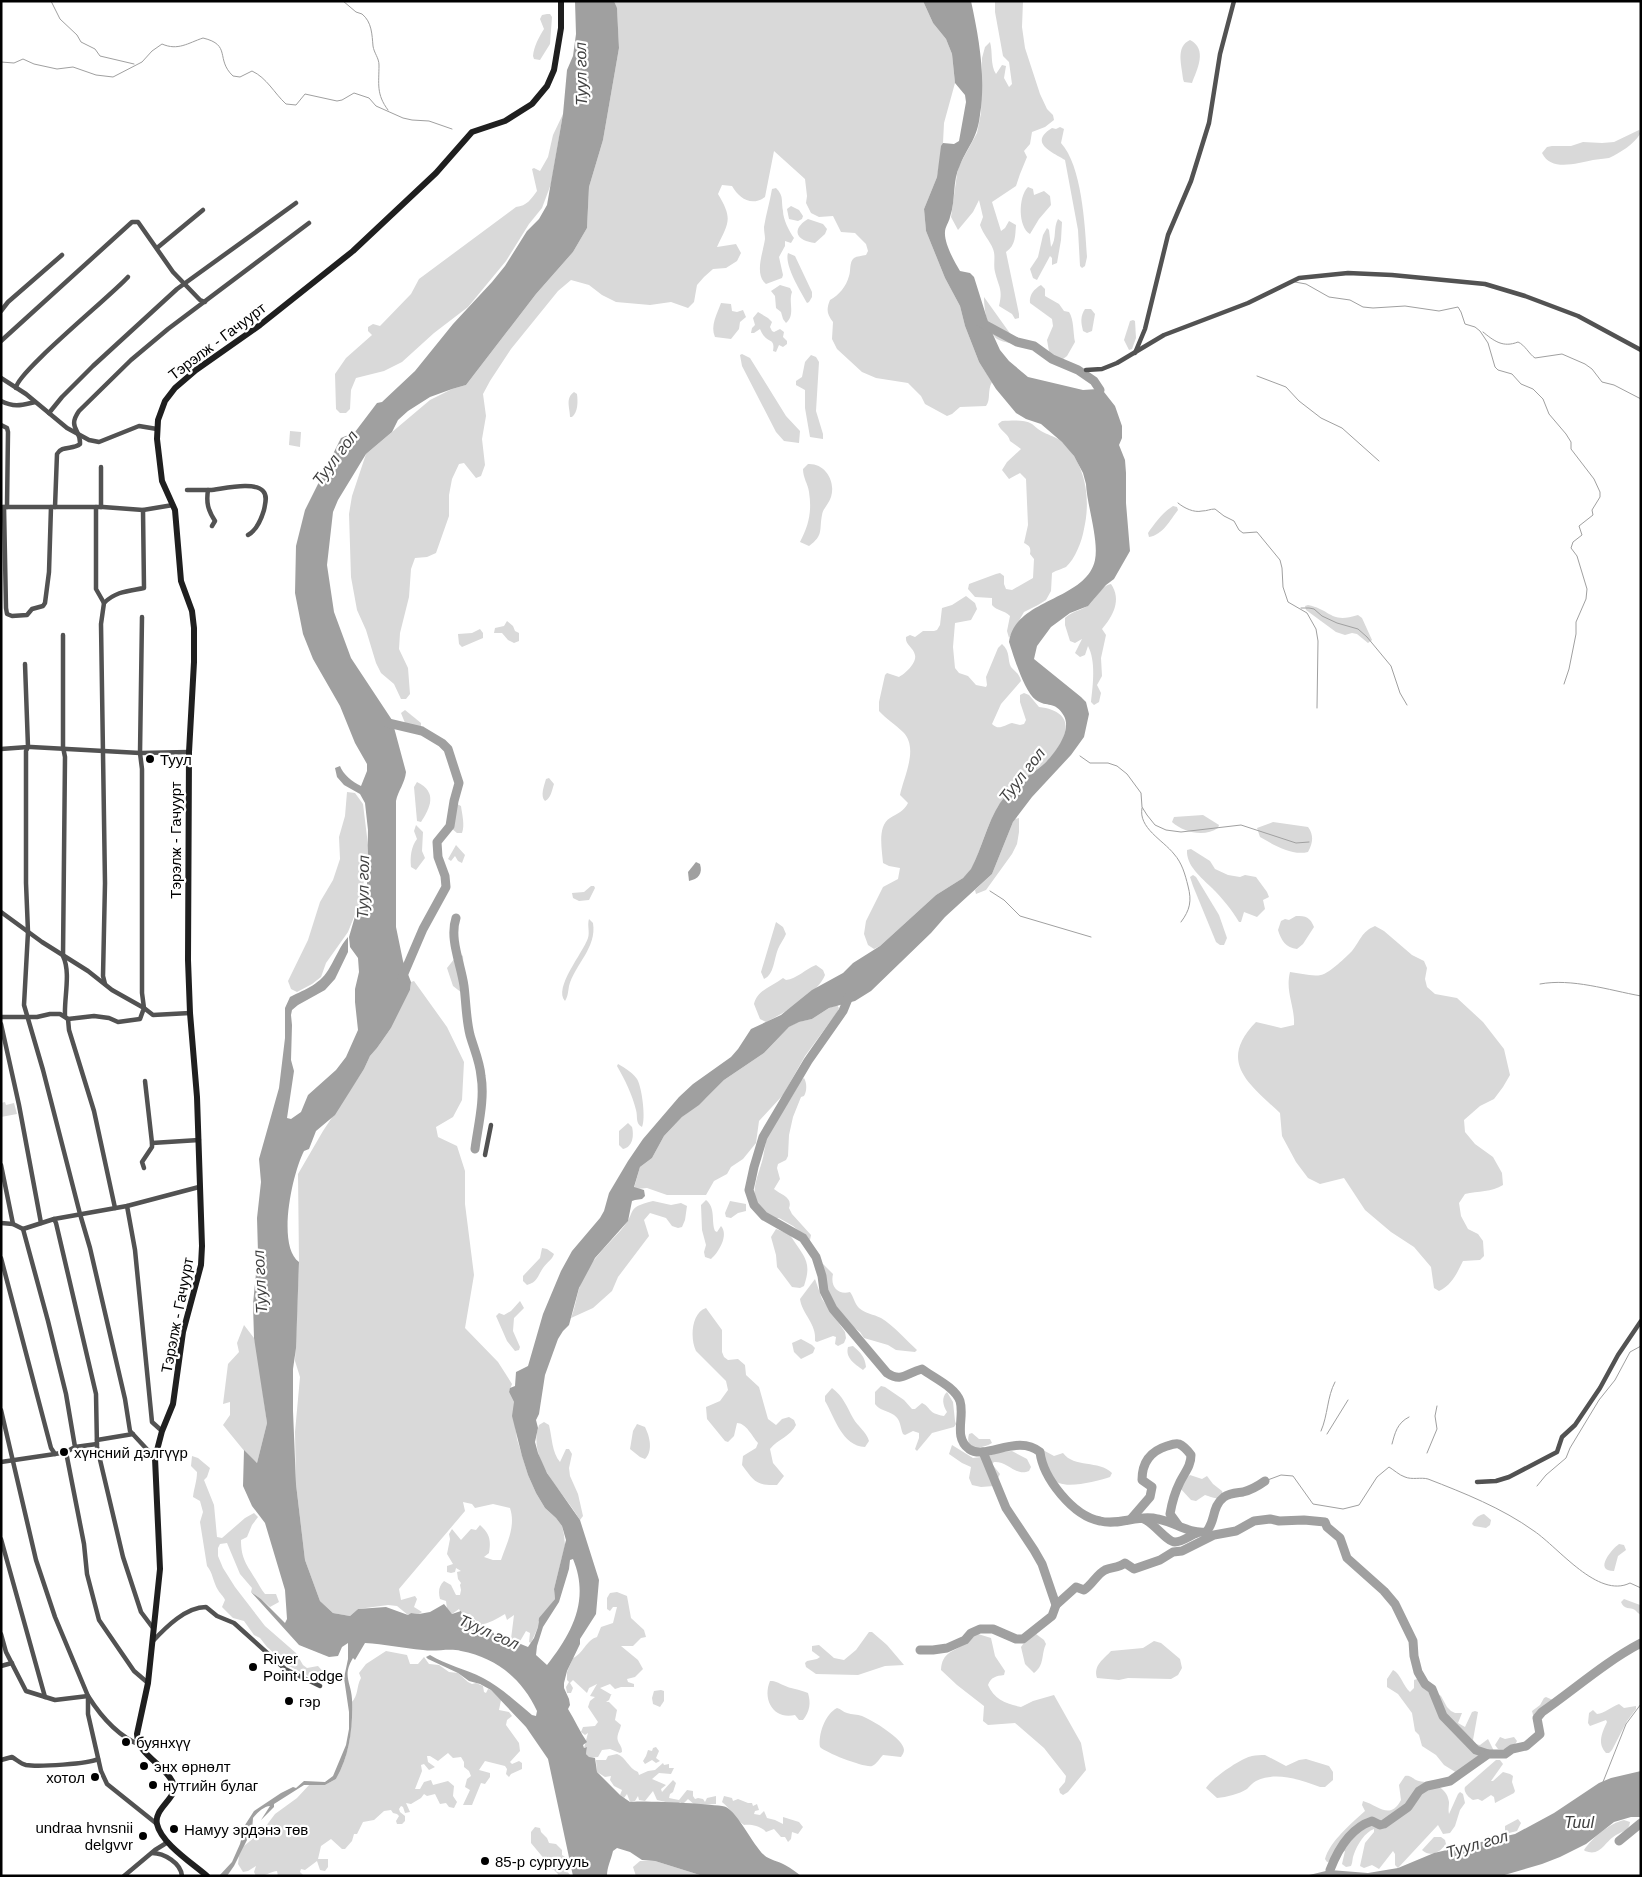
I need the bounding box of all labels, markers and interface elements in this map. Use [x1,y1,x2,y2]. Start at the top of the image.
water label: Туул гол [572,42,590,106]
street label: Тэрэлж - Гачуурт [165,299,269,383]
water label: Туул гол [309,427,361,489]
water label: Туул гол [996,745,1048,805]
place label: Туул [160,751,192,768]
marker: Туул [144,753,156,765]
street label: Тэрэлж - Гачуурт [167,781,184,899]
water label: Туул гол [354,855,372,919]
water label: Туул гол [250,1250,270,1314]
street label: Тэрэлж - Гачуурт [157,1256,197,1374]
place label: хүнсний дэлгүүр [74,1444,188,1461]
marker: хүнсний дэлгүүр [58,1446,70,1458]
water label: Туул гол [456,1611,522,1653]
place label: River Point Lodge [263,1650,343,1684]
marker: River Point Lodge [247,1661,259,1673]
place label: гэр [299,1693,320,1710]
marker: гэр [283,1695,295,1707]
place label: буянхүү [136,1734,191,1751]
marker: буянхүү [120,1736,132,1748]
place label: энх өрнөлт [154,1758,231,1775]
marker: энх өрнөлт [138,1760,150,1772]
place label: хотол [46,1769,85,1786]
marker: хотол [89,1771,101,1783]
place label: нутгийн булаг [163,1777,259,1794]
marker: нутгийн булаг [147,1779,159,1791]
water label: Tuul [1564,1814,1594,1831]
place label: undraa hvnsnii delgvvr [35,1819,133,1853]
place label: Намуу эрдэнэ төв [184,1821,308,1838]
marker: Намуу эрдэнэ төв [168,1823,180,1835]
water label: Туул гол [1444,1827,1510,1861]
marker: undraa hvnsnii delgvvr [137,1830,149,1842]
place label: 85-р сургууль [495,1853,589,1870]
marker: 85-р сургууль [479,1855,491,1867]

